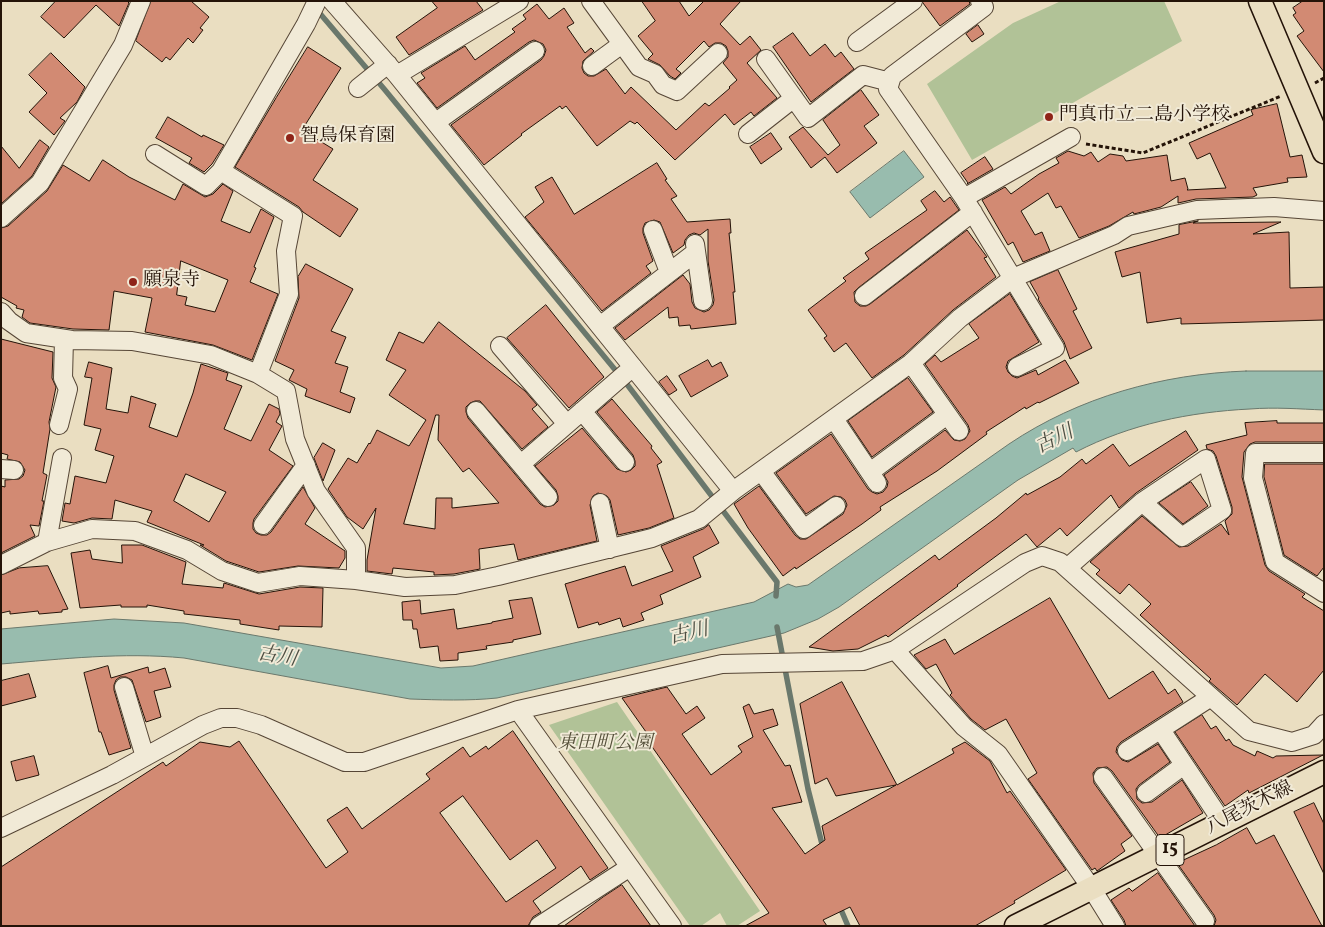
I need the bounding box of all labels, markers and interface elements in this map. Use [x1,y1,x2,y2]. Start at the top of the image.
place label: 門真市立二島小学校 [1059,106,1230,128]
marker: 門真市立二島小学校 [1043,111,1055,123]
place label: 智鳥保育園 [300,127,395,149]
marker: 智鳥保育園 [284,132,296,144]
place label: 願泉寺 [143,271,200,293]
marker: 願泉寺 [127,276,139,288]
water label: 古川 [1032,421,1078,461]
water label: 古川 [667,619,711,651]
water label: 古川 [255,643,299,673]
park label: 東田町公園 [558,734,652,756]
street label: 八尾茨木線 [1203,777,1297,841]
road number: 15 [1156,834,1184,866]

